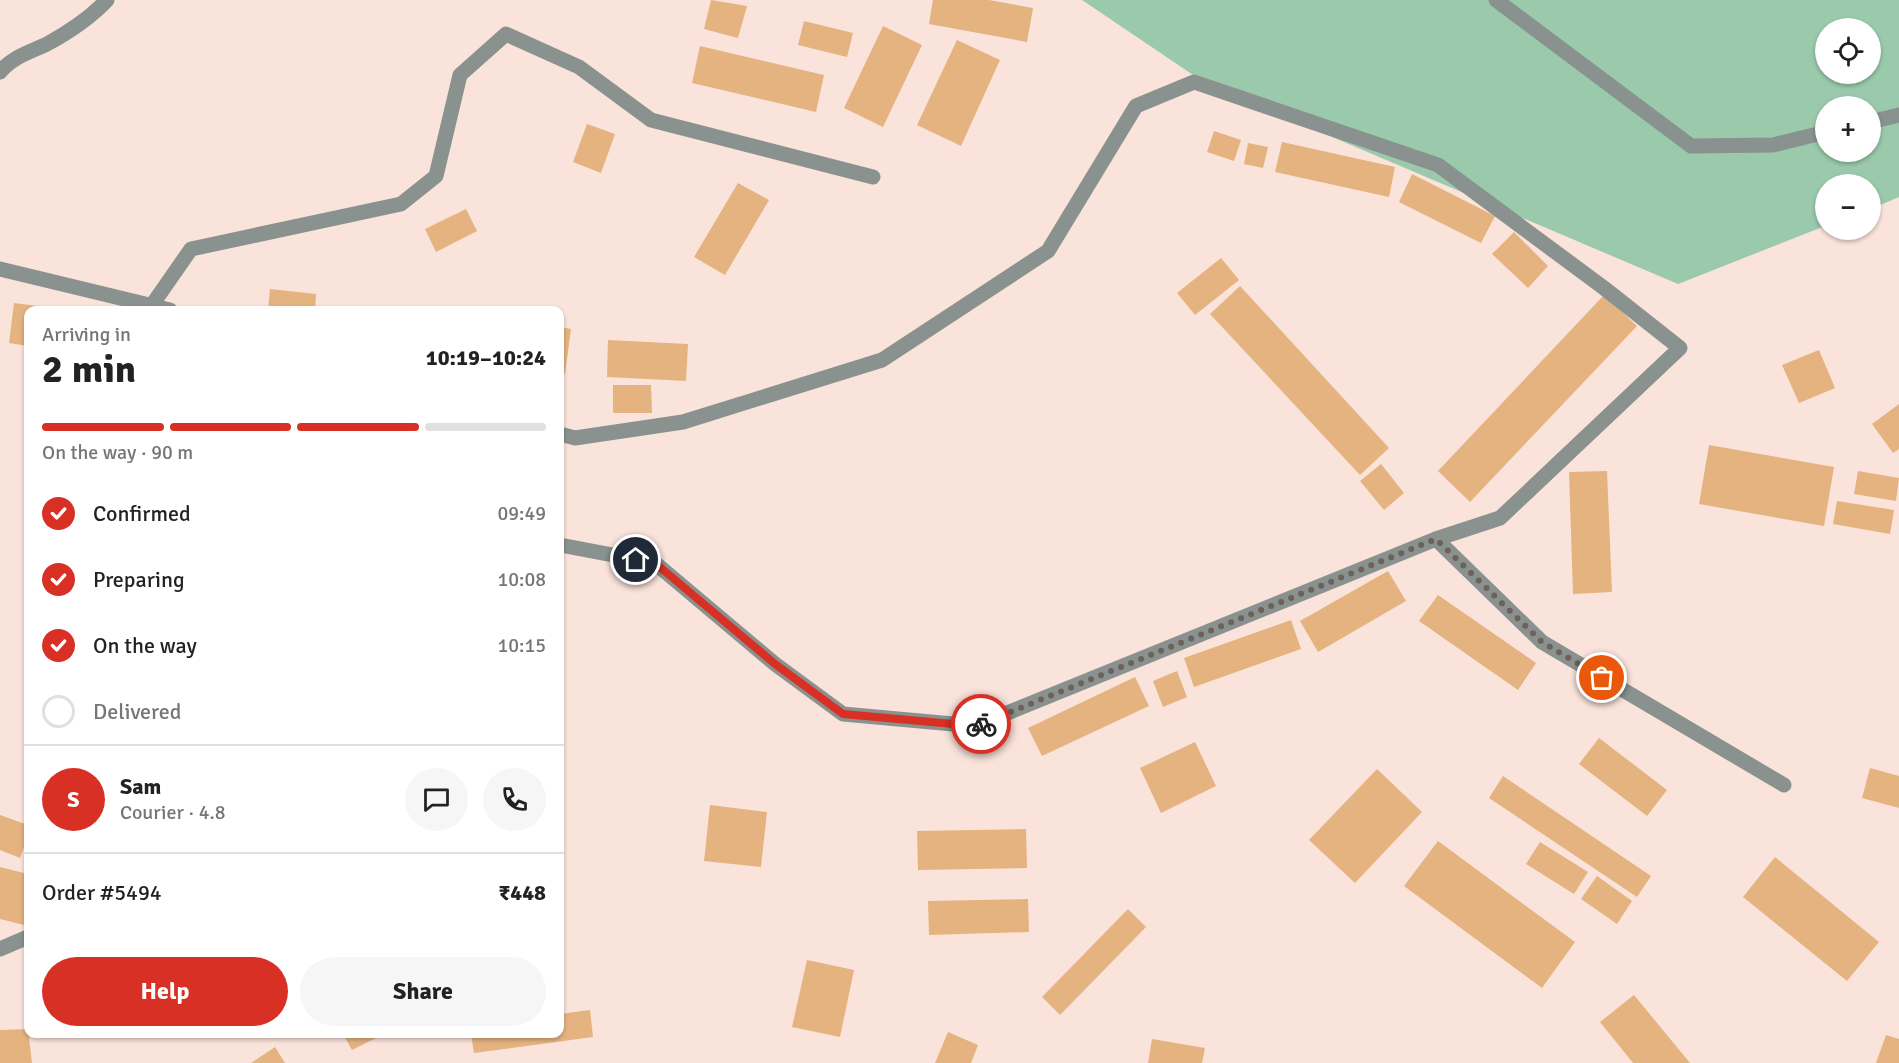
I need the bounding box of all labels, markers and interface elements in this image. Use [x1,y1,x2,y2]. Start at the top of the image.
map controls [1815,18,1881,240]
button: locate [1815,18,1881,84]
button: + [1815,96,1881,162]
button: − [1815,174,1881,240]
text: Arriving in [42,322,131,347]
text: 10:19–10:24 [426,344,546,371]
text: 2 min [42,345,136,393]
text: On the way · 90 m [42,440,193,465]
icon: check [42,497,75,530]
text: Confirmed [93,500,191,527]
text: 09:49 [497,501,546,526]
pin [610,534,661,585]
icon: home [619,543,652,576]
icon: check [42,563,75,596]
text: Preparing [93,566,185,593]
text: 10:08 [497,567,546,592]
icon: check [42,629,75,662]
text: On the way [93,632,197,659]
text: 10:15 [497,633,546,658]
pin [1576,652,1627,703]
icon: bag [1585,661,1618,694]
courier [951,694,1011,754]
text: Delivered [93,698,181,725]
icon: bike [965,708,998,741]
button: chat [405,768,468,831]
button: phone [483,768,546,831]
text: Sam [120,773,161,800]
text: S [67,786,80,813]
text: Courier · 4.8 [120,800,226,825]
text: Order #5494 [42,879,162,906]
text: ₹448 [498,879,546,906]
button: Help [42,957,288,1026]
button: Share [300,957,546,1026]

